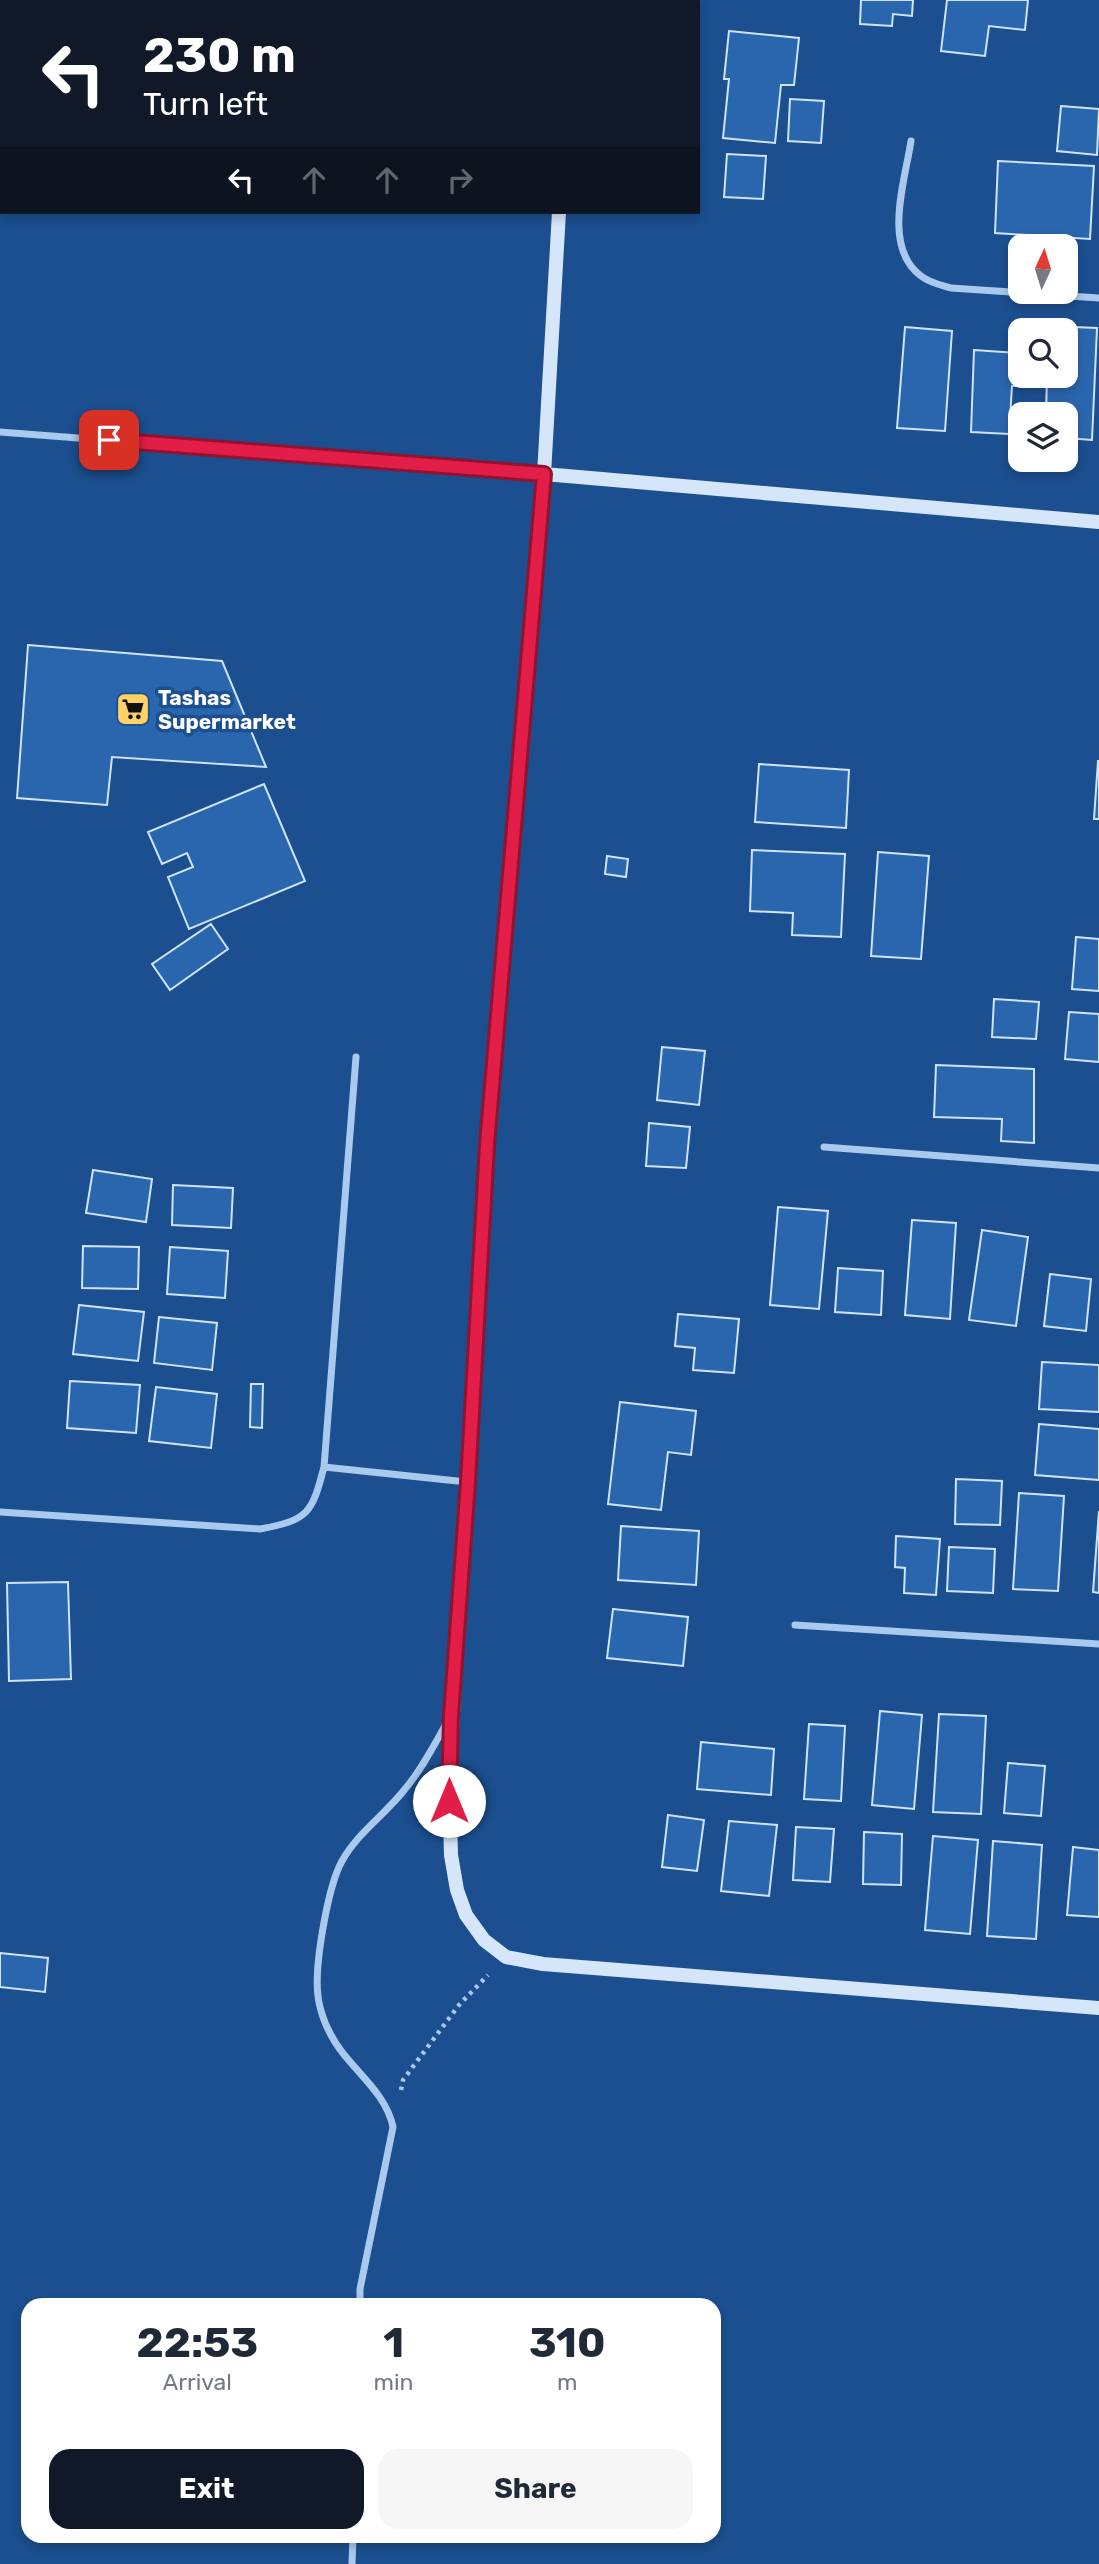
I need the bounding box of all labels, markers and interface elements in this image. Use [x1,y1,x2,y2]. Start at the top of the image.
text: 230 m [143,26,296,84]
icon: left [28,28,119,119]
text: Turn left [143,85,268,123]
icon: left [222,161,260,199]
icon: ahead [295,161,333,199]
icon: ahead [368,161,406,199]
icon: right [441,161,479,199]
north arrow [1008,234,1078,304]
map controls [1008,234,1078,472]
button: search [1008,318,1078,388]
button: layers [1008,402,1078,472]
pin [79,410,139,470]
icon: arrive [90,421,128,459]
place label: Tashas Supermarket [158,685,296,734]
supermarket icon: Tashas Supermarket [114,690,152,728]
position arrow [412,1764,486,1838]
text: 22:53 [136,2318,258,2368]
text: 1 [383,2318,404,2368]
text: 310 [529,2318,606,2368]
text: Arrival [163,2368,232,2396]
text: min [374,2368,414,2396]
text: m [557,2368,578,2396]
button: Exit [49,2449,364,2529]
button: Share [378,2449,693,2529]

